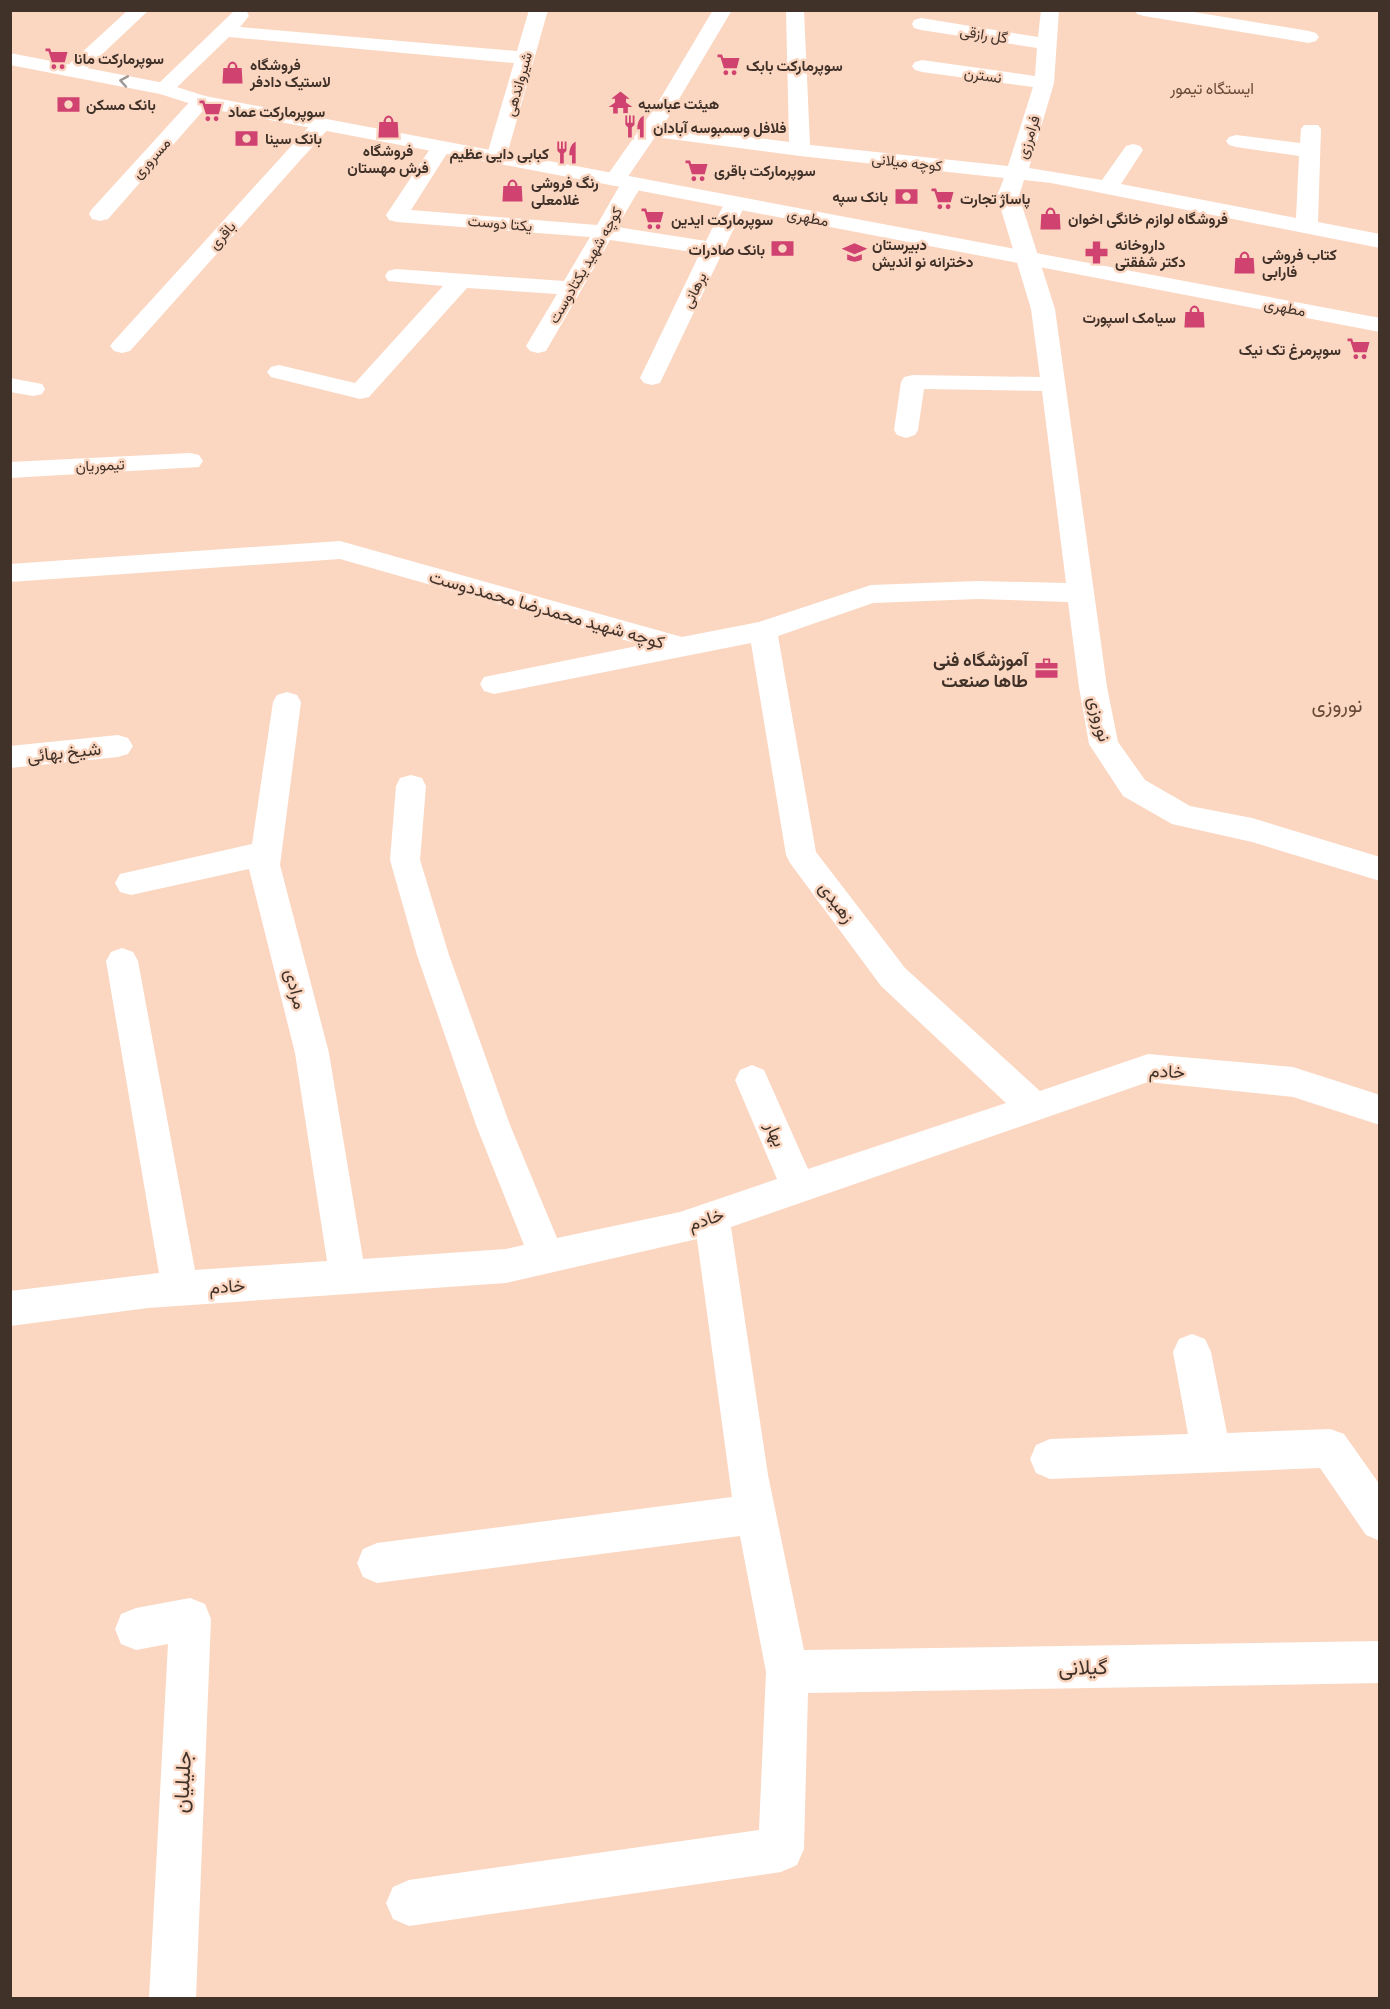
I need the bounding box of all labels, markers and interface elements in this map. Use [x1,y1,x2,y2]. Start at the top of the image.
street label: گل رازقی [959,21,1010,48]
supermarket icon: سوپرمارکت مانا [43,45,69,71]
place label: سوپرمارکت مانا [74,49,164,69]
street label: شیرواندهی [500,50,537,119]
supermarket icon: سوپرمارکت بابک [715,52,741,78]
place label: فروشگاه لاستیک دادفر [249,55,331,91]
place label: سوپرمارکت بابک [746,56,843,76]
shop icon: فروشگاه لاستیک دادفر [219,60,245,86]
street label: نسترن [963,63,1003,87]
one-way arrow [119,75,129,88]
district label: ایستگاه تیمور [1169,78,1254,99]
temple icon: هیئت عباسیه [607,90,633,116]
bank icon: بانک مسکن [55,91,81,117]
place label: هیئت عباسیه [638,94,719,113]
place label: بانک مسکن [86,95,156,114]
supermarket icon: سوپرمارکت عماد [197,98,223,124]
place label: سوپرمارکت عماد [228,102,325,122]
shop icon: فروشگاه فرش مهستان [375,113,401,139]
street label: فرامرزی [1012,113,1045,161]
restaurant icon: فلافل وسمبوسه آبادان [622,114,648,140]
place label: فلافل وسمبوسه آبادان [653,118,786,137]
bank icon: بانک سینا [234,125,260,151]
place label: بانک سینا [265,129,322,148]
street label: مسروری [128,134,175,183]
restaurant icon: کبابی دایی عظیم [554,140,580,166]
place label: فروشگاه فرش مهستان [347,141,429,177]
place label: کبابی دایی عظیم [450,144,549,164]
street label: کوچه میلانی [871,149,944,176]
supermarket icon: سوپرمارکت باقری [683,157,709,183]
place label: سوپرمارکت باقری [714,161,816,181]
place label: رنگ فروشی غلامعلی [531,173,599,209]
shop icon: رنگ فروشی غلامعلی [500,178,526,204]
bank icon: بانک سپه [893,183,919,209]
supermarket icon: پاساژ تجارت [929,185,955,211]
place label: بانک سپه [832,187,888,207]
place label: پاساژ تجارت [960,189,1031,209]
street label: کوچه شهید یکتادوست [544,203,627,327]
street label: مطهری [785,204,830,231]
shop icon: فروشگاه لوازم خانگی اخوان [1037,205,1063,231]
supermarket icon: سوپرمارکت ایدین [640,206,666,232]
place label: فروشگاه لوازم خانگی اخوان [1068,209,1228,229]
place label: سوپرمارکت ایدین [671,210,773,230]
street label: یکتا دوست [467,211,533,235]
street label: باقری [204,217,240,254]
place label: دبیرستان دخترانه نو اندیش [872,235,974,271]
place label: داروخانه دکتر شفقتی [1115,235,1186,271]
bank icon: بانک صادرات [770,236,796,262]
place label: بانک صادرات [689,240,765,259]
school or university icon: دبیرستان دخترانه نو اندیش [841,240,867,266]
pharmacy icon: داروخانه دکتر شفقتی [1084,240,1110,266]
place label: کتاب فروشی فارابی [1262,245,1337,281]
shop icon: کتاب فروشی فارابی [1231,250,1257,276]
street label: برهانی [677,269,712,311]
street label: مطهری [1262,294,1307,321]
shop icon: سیامک اسپورت [1181,304,1207,330]
place label: سیامک اسپورت [1082,308,1176,328]
supermarket icon: سوپرمرغ تک نیک [1346,336,1372,362]
place label: سوپرمرغ تک نیک [1239,340,1341,360]
street label: تیموریان [75,454,125,476]
street label: کوچه شهید محمدرضا محمددوست [426,564,667,655]
place label: آموزشگاه فنی طاها صنعت [933,648,1029,692]
office icon: آموزشگاه فنی طاها صنعت [1033,656,1059,682]
district label: نوروزی [1312,692,1363,718]
street label: نوروزی [1083,694,1117,744]
street label: شیخ بهائی [26,737,102,768]
street label: زهیدی [814,877,860,927]
street label: مرادی [280,966,312,1012]
street label: خادم [1149,1059,1185,1084]
street label: بهار [760,1117,792,1150]
street label: خادم [685,1202,727,1236]
street label: خادم [208,1273,246,1300]
street label: گیلانی [1058,1653,1108,1681]
street label: جلیلیان [167,1750,197,1814]

